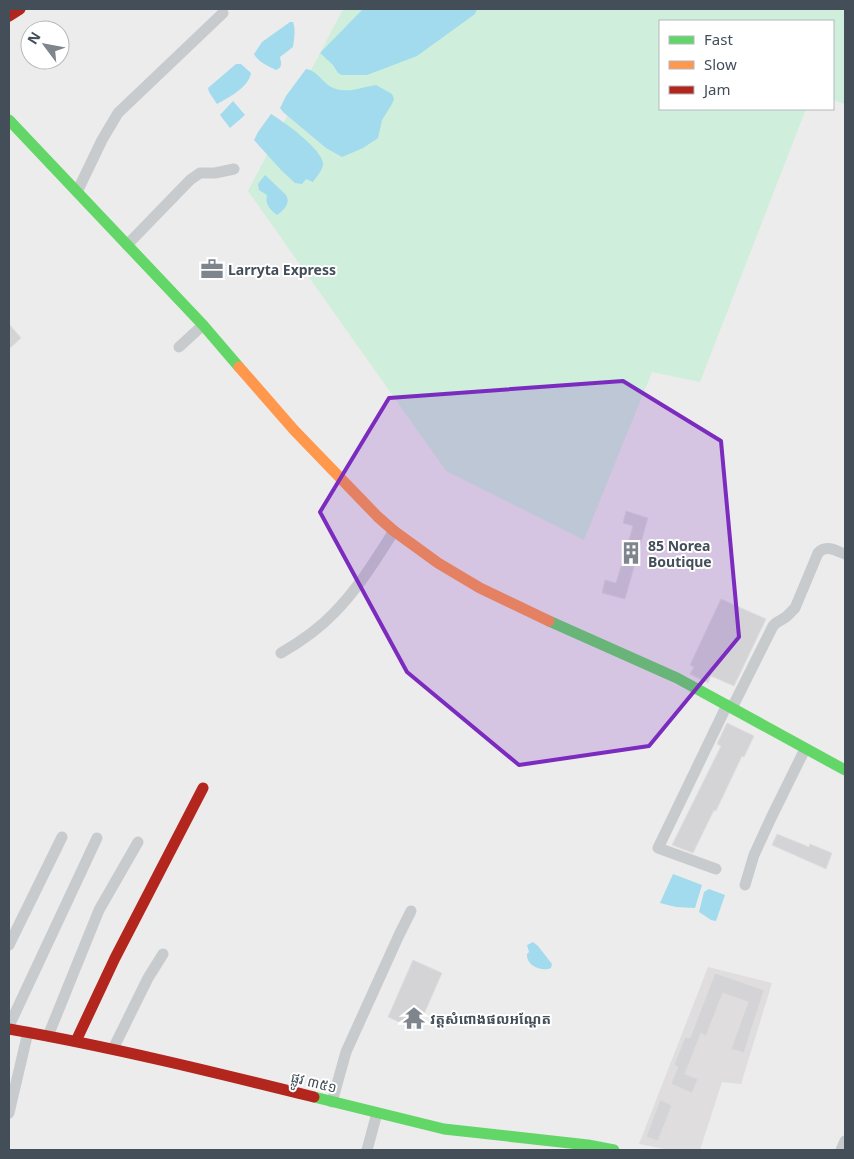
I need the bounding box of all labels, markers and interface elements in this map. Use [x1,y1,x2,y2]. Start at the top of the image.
north arrow [20,20,70,70]
legend [659,20,834,110]
text: N [22,28,45,48]
text: Fast [704,29,733,49]
text: Slow [704,54,737,74]
text: Jam [702,79,731,99]
office icon: Larryta Express [199,256,225,282]
place label: Larryta Express [228,260,336,279]
place label: 85 Norea Boutique [648,536,712,571]
building icon: 85 Norea Boutique [618,540,644,566]
temple icon: វត្តសំពោងផលអណ្តែត [401,1005,427,1031]
place label: វត្តសំពោងផលអណ្តែត [430,1009,551,1028]
street label: ផ្លូវ ៣៥១ [288,1067,339,1100]

